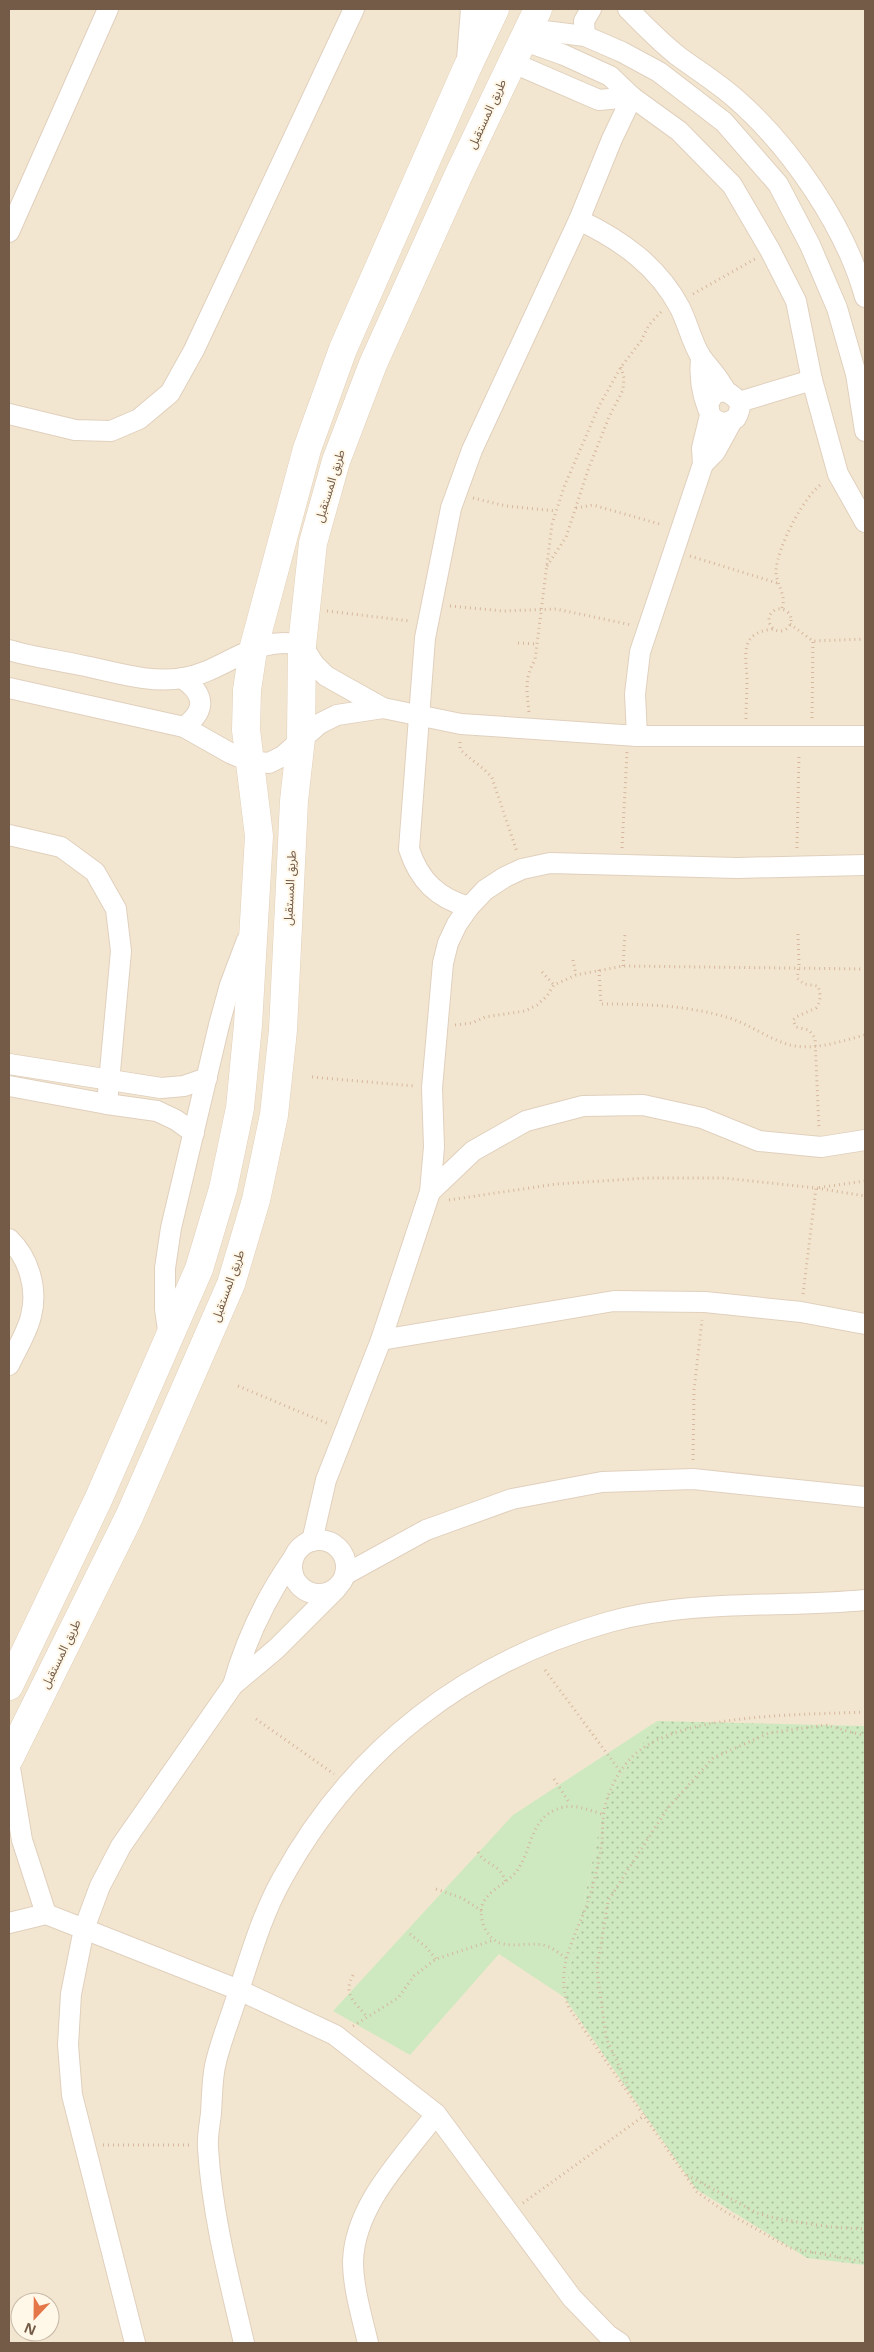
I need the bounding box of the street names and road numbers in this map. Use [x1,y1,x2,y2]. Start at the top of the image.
street label: طريق المستقبل [463,76,510,152]
street label: طريق المستقبل [310,447,349,524]
street label: طريق المستقبل [279,850,300,926]
street label: طريق المستقبل [207,1248,248,1324]
street label: طريق المستقبل [36,1616,85,1691]

